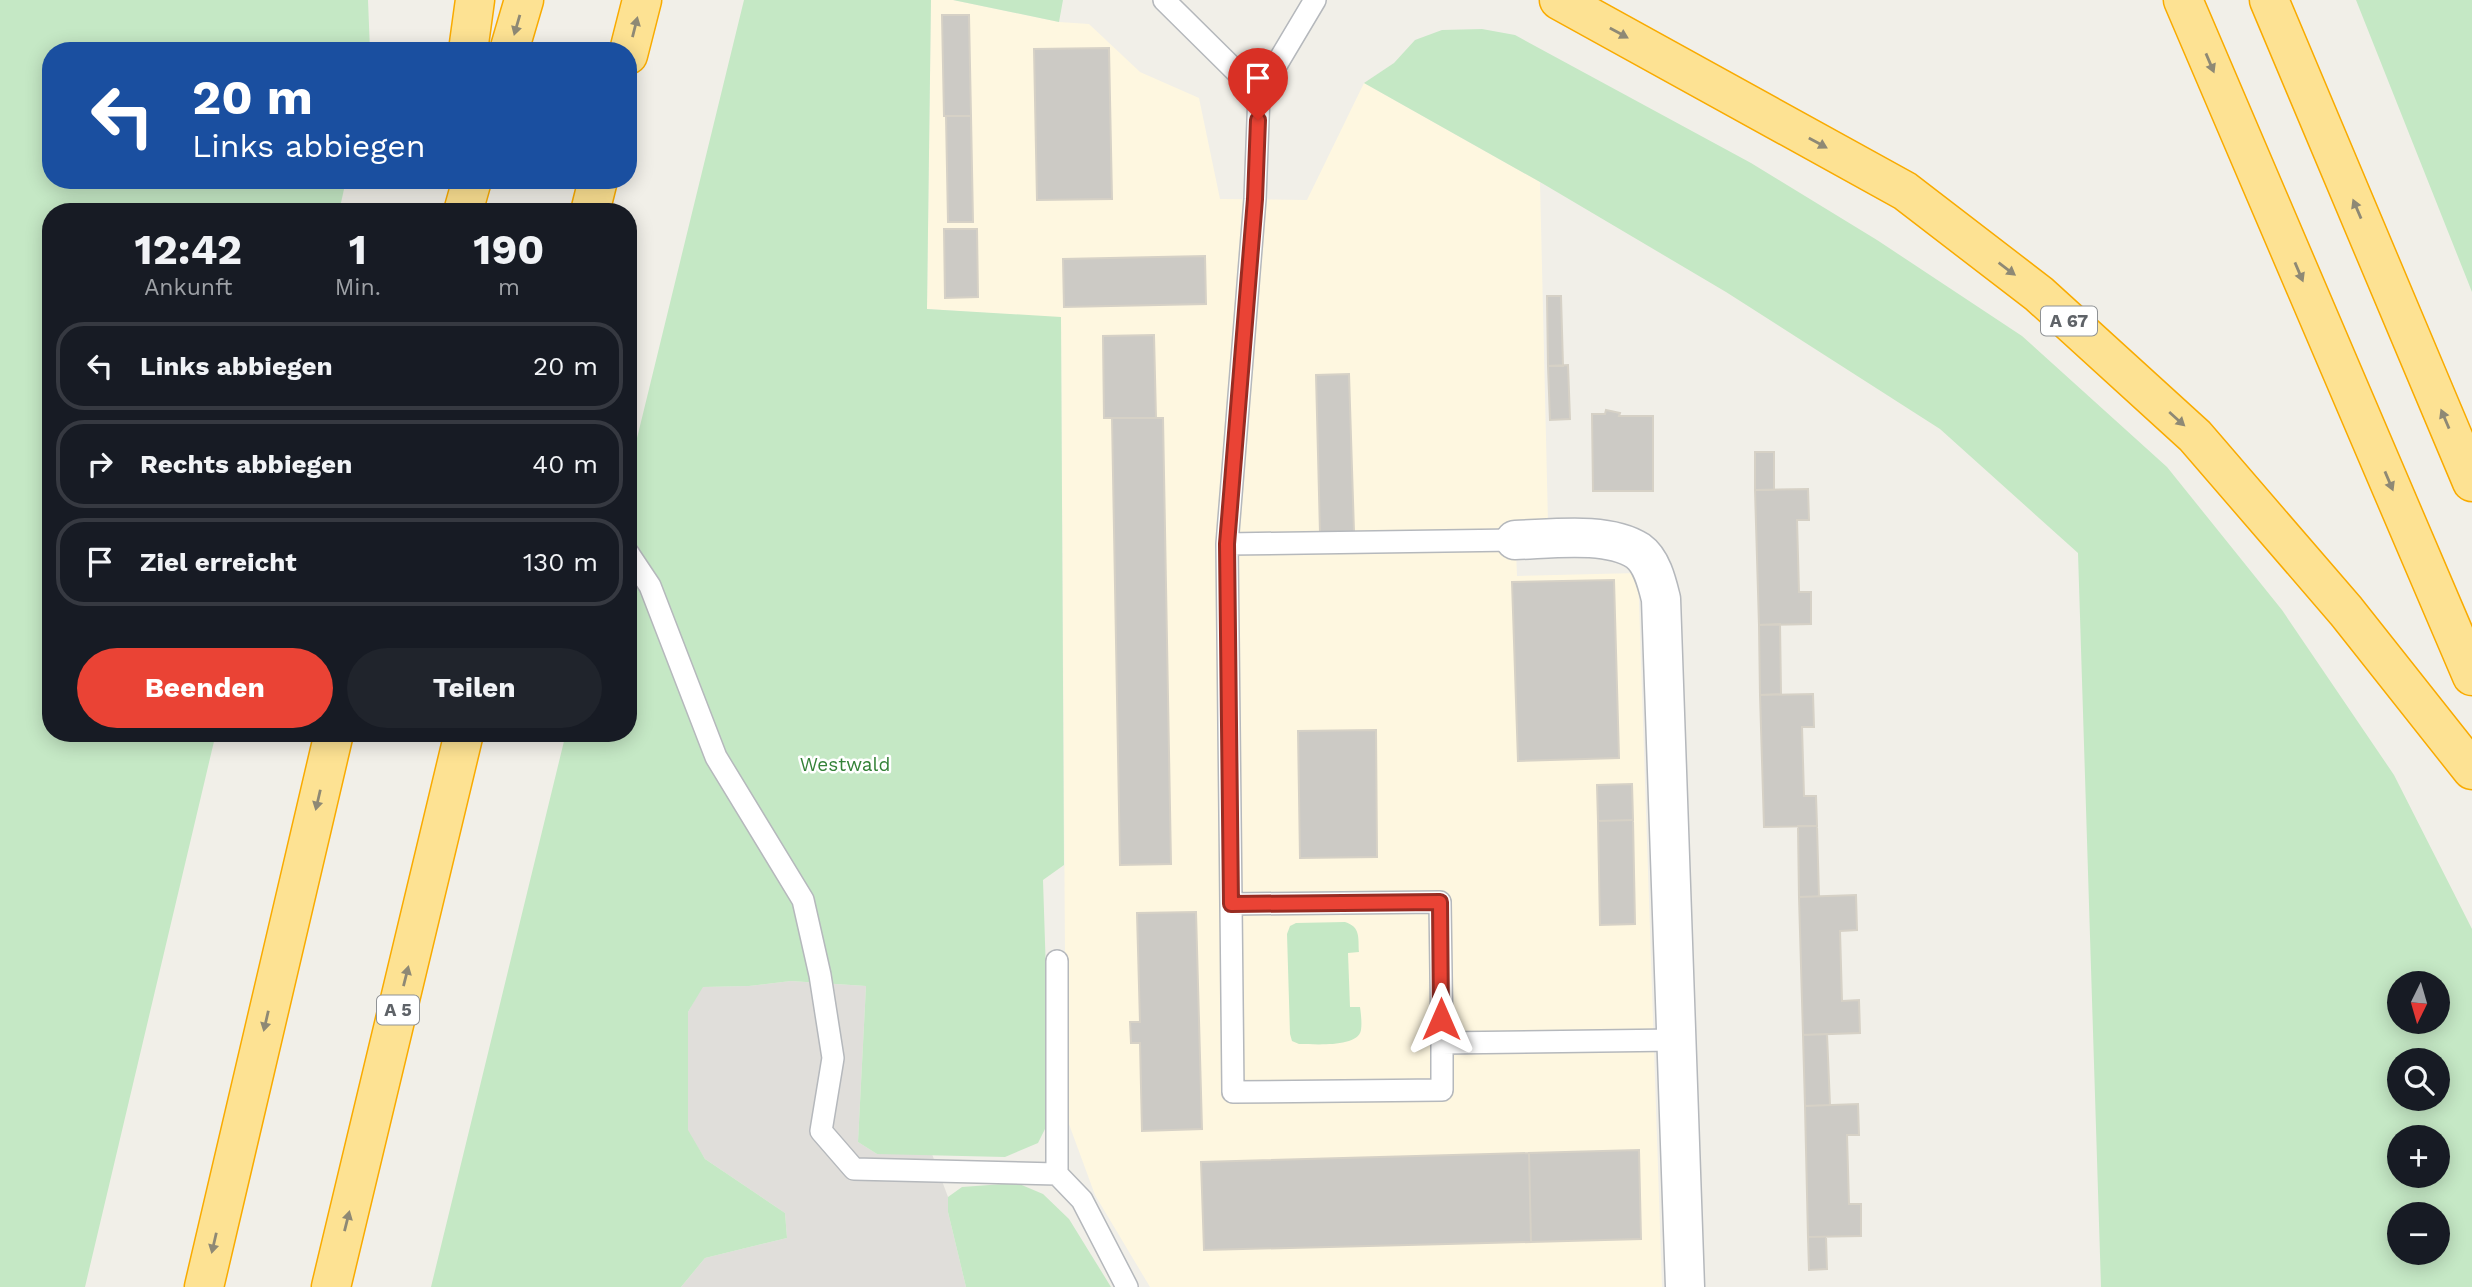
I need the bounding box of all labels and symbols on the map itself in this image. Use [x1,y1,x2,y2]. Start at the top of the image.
one-way arrow [511,15,521,36]
one-way arrow [630,16,641,38]
one-way arrow [1609,27,1629,39]
pin [1228,48,1288,120]
one-way arrow [2204,52,2215,73]
one-way arrow [1808,137,1828,149]
one-way arrow [2351,199,2362,220]
one-way arrow [1997,262,2016,276]
one-way arrow [2293,262,2305,282]
road number: A 67 [2041,306,2097,335]
one-way arrow [2440,408,2451,429]
one-way arrow [2168,411,2185,427]
one-way arrow [2383,471,2394,492]
park label: Westwald [800,753,890,776]
one-way arrow [312,789,323,811]
one-way arrow [401,965,412,987]
north arrow [2387,971,2450,1034]
position arrow [1404,982,1478,1056]
road number: A 5 [377,995,419,1024]
one-way arrow [260,1010,271,1032]
one-way arrow [342,1210,353,1232]
one-way arrow [208,1232,219,1254]

